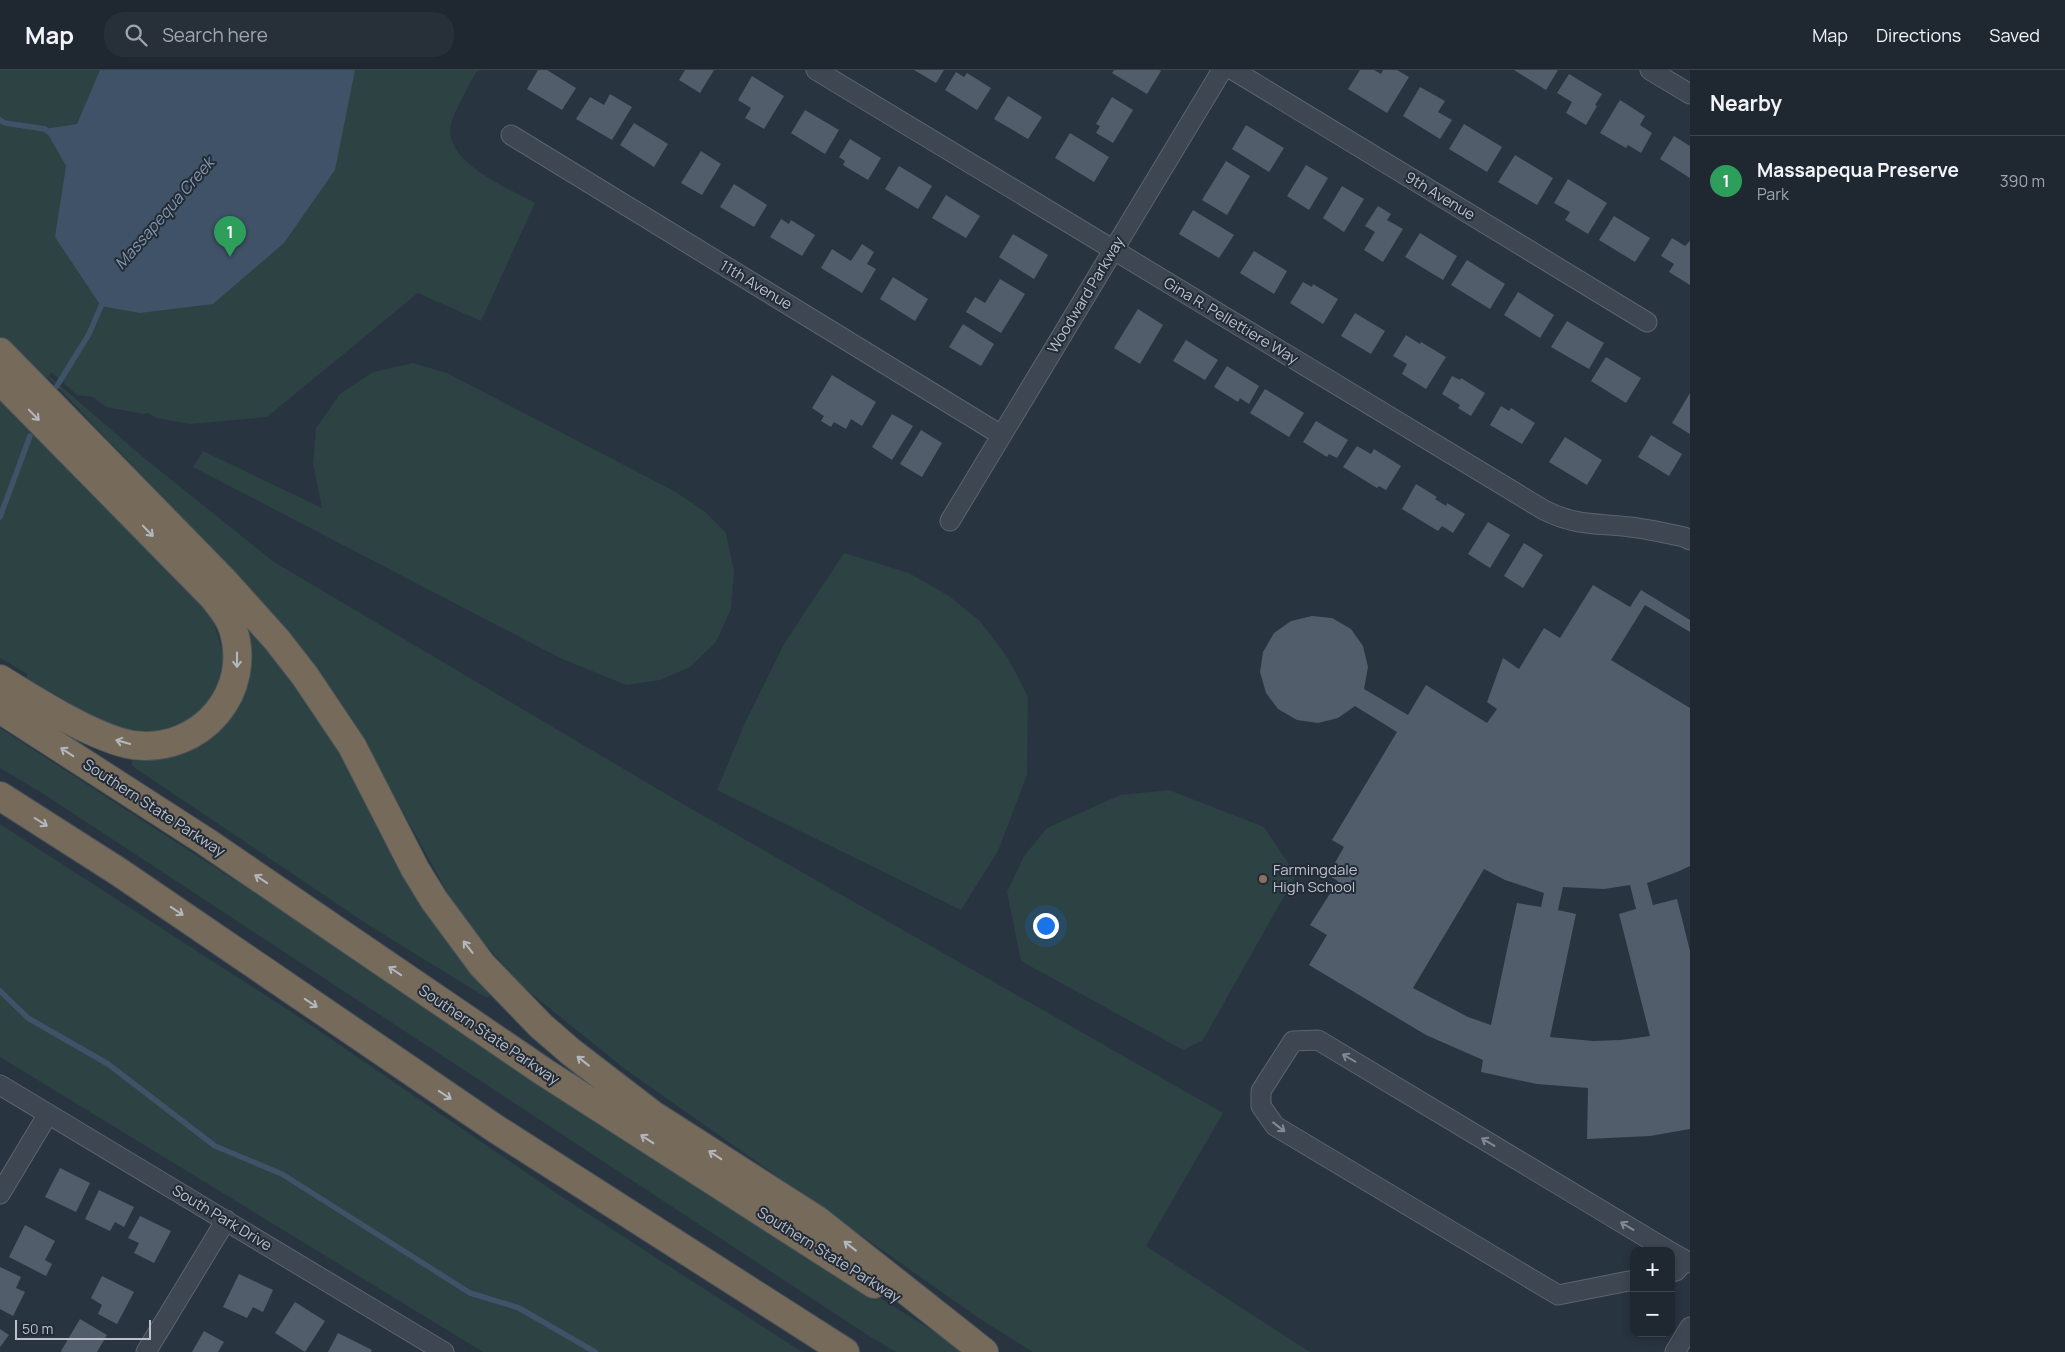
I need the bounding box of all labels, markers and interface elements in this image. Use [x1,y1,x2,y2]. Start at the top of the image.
search box [104,12,454,57]
text: Map [25,18,74,51]
icon: search [122,21,150,49]
text: Search here [162,22,268,48]
text: Map [1812,23,1848,47]
text: Directions [1876,23,1961,47]
text: Saved [1989,23,2040,47]
text: Nearby [1710,89,1782,117]
water label: Massapequa Creek [109,151,220,274]
text: Massapequa Preserve [1757,157,1959,183]
street label: 9th Avenue [1401,166,1480,225]
text: 1 [1722,170,1730,192]
text: 390 m [2000,170,2045,192]
text: Park [1757,183,1789,205]
pin: 1 [214,216,246,257]
street label: Woodward Parkway [1042,232,1129,357]
street label: 11th Avenue [716,255,797,315]
street label: Gina R. Pellettiere Way [1160,272,1303,369]
one-way arrow [28,408,40,421]
one-way arrow [142,524,154,537]
one-way arrow [232,652,242,668]
one-way arrow [115,736,131,746]
one-way arrow [60,747,74,757]
street label: Southern State Parkway [79,754,230,862]
one-way arrow [34,817,48,827]
place label: Farmingdale High School [1273,859,1358,897]
marker: Farmingdale High School [1257,873,1269,885]
one-way arrow [254,874,268,884]
one-way arrow [170,906,184,916]
your location [1033,913,1059,939]
one-way arrow [463,940,474,953]
one-way arrow [389,966,403,976]
street label: Southern State Parkway [415,980,564,1090]
one-way arrow [304,998,318,1008]
one-way arrow [1342,1053,1357,1063]
one-way arrow [577,1056,590,1067]
one-way arrow [438,1090,452,1100]
one-way arrow [1272,1121,1285,1132]
one-way arrow [640,1134,654,1144]
one-way arrow [1482,1137,1496,1147]
one-way arrow [709,1150,723,1160]
street label: South Park Drive [168,1179,276,1256]
street label: Southern State Parkway [753,1202,905,1307]
one-way arrow [1621,1220,1635,1230]
one-way arrow [843,1241,857,1251]
map controls [1630,1247,1675,1337]
button: + [1630,1247,1675,1292]
button: − [1630,1292,1675,1337]
scale bar [15,1317,151,1340]
text: 50 m [22,1319,53,1338]

